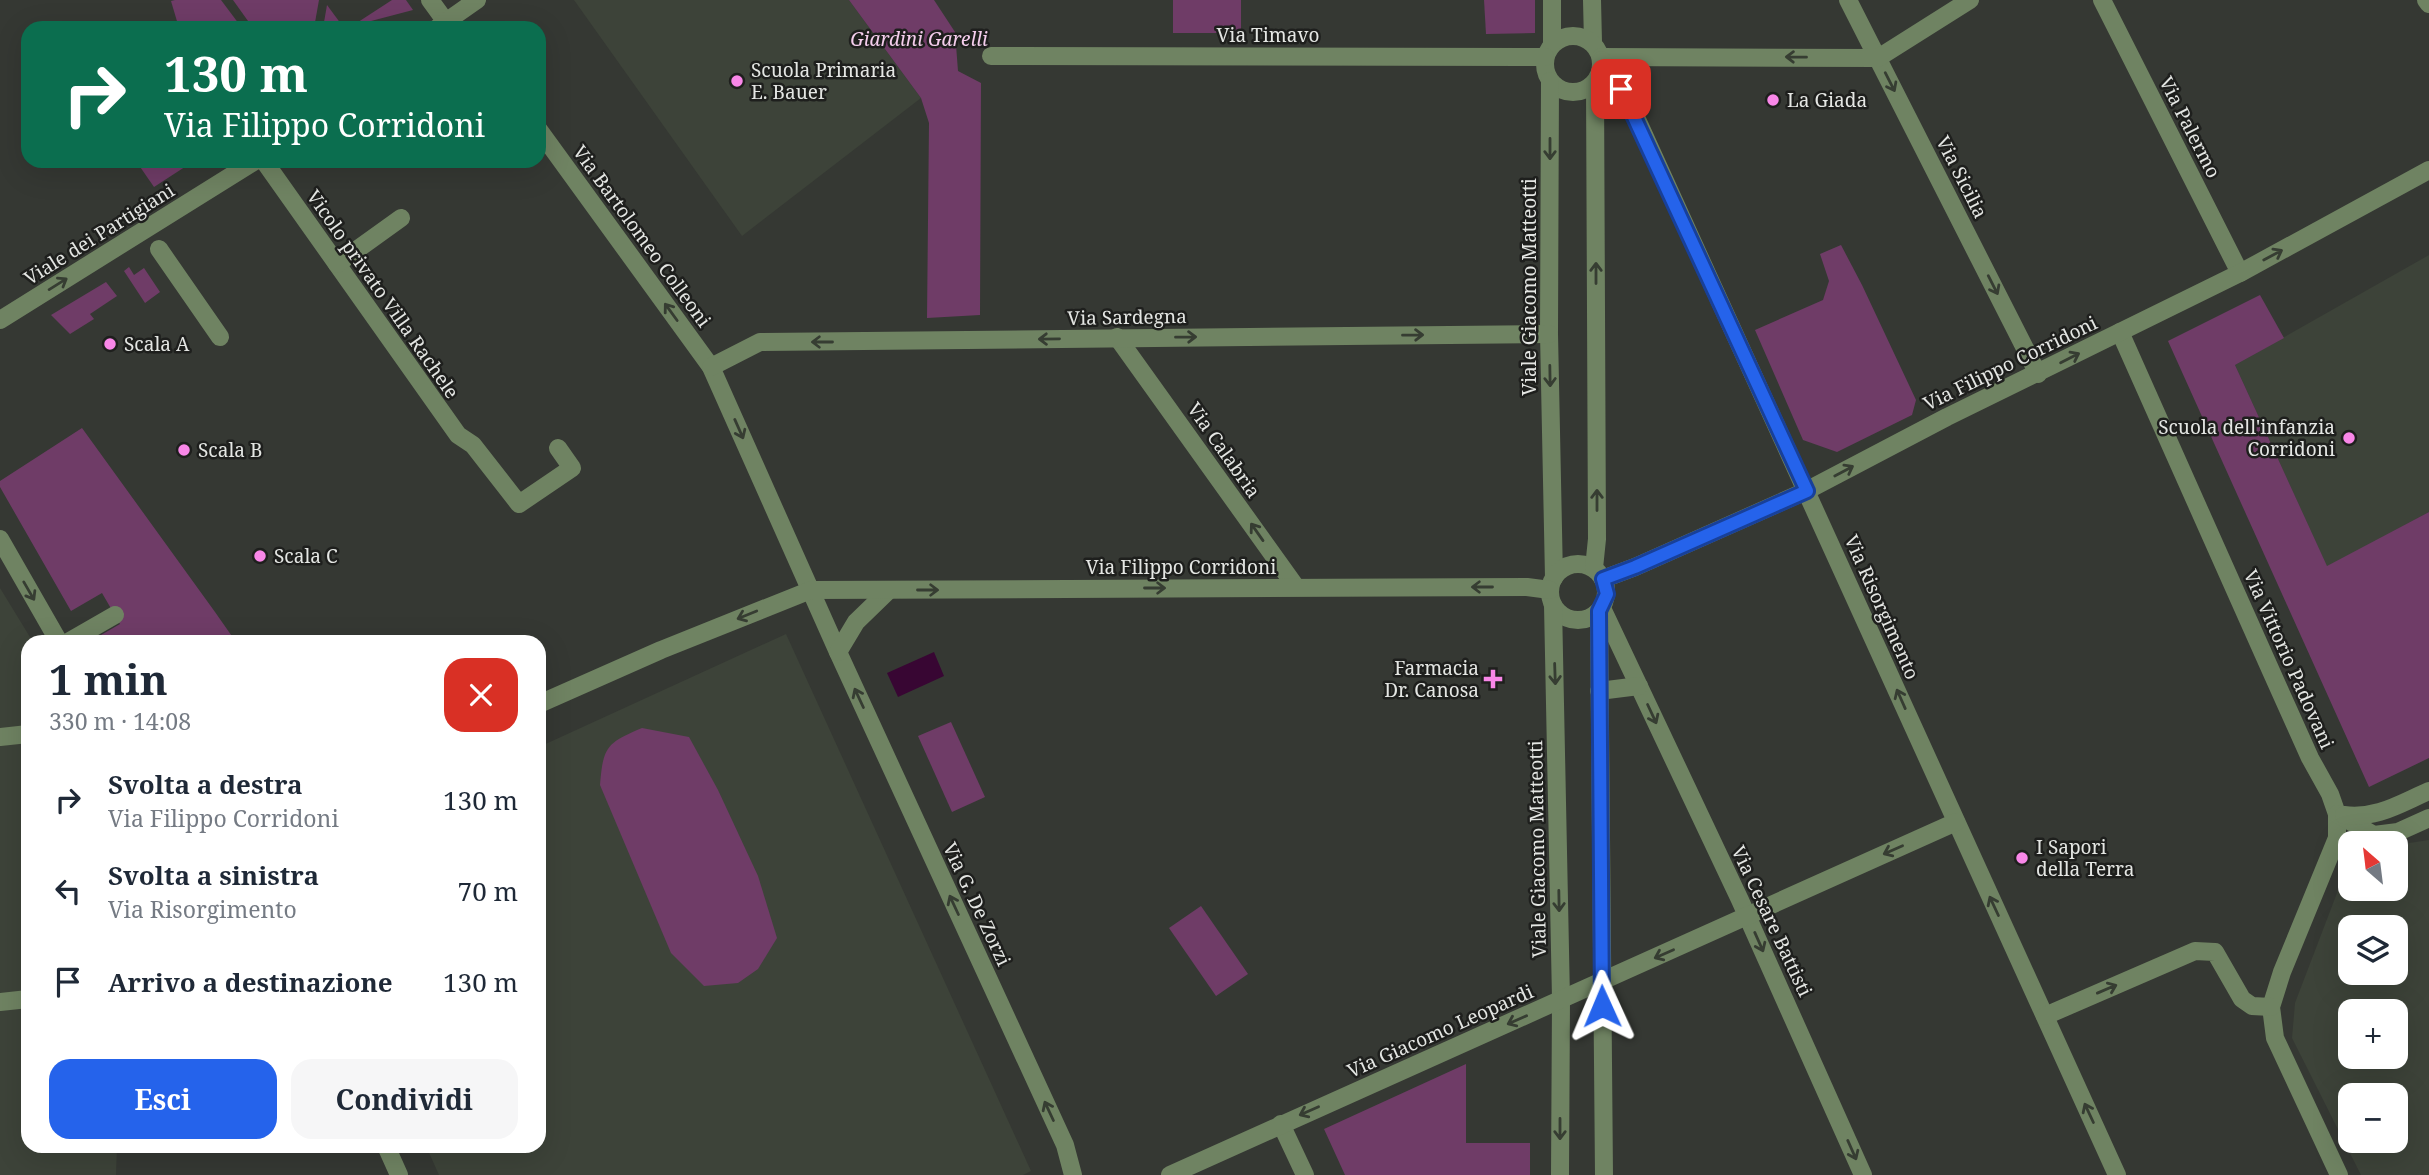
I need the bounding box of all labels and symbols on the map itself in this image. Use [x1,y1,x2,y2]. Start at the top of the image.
street label: Via Timavo [1217,22,1319,48]
park label: Giardini Garelli [850,26,988,52]
one-way arrow [1785,50,1808,64]
place label: Scuola Primaria E. Bauer [751,57,896,105]
pin [1591,59,1651,119]
one-way arrow [1884,71,1898,92]
street label: Via Palermo [2153,72,2227,182]
marker: Scuola Primaria E. Bauer [729,73,745,89]
place label: La Giada [1787,87,1867,113]
marker: La Giada [1765,92,1781,108]
street label: Via Sicilia [1930,131,1994,223]
one-way arrow [1543,137,1557,160]
street label: Via Bartolomeo Colleoni [567,140,717,332]
street label: Viale dei Partigiani [19,177,179,291]
street label: Viale Giacomo Matteotti [1516,178,1542,396]
street label: Vicolo privato Villa Rachele [301,185,465,403]
one-way arrow [2262,248,2282,262]
one-way arrow [1589,261,1603,284]
one-way arrow [1987,274,2001,295]
one-way arrow [47,277,67,291]
one-way arrow [664,303,679,321]
street label: Via Sardegna [1067,303,1187,331]
street label: Via Filippo Corridoni [1919,310,2101,416]
one-way arrow [1401,328,1424,342]
one-way arrow [1174,330,1197,344]
place label: Scala A [124,331,190,357]
one-way arrow [1038,332,1061,346]
one-way arrow [810,335,833,349]
marker: Scala A [102,336,118,352]
one-way arrow [2059,350,2080,364]
one-way arrow [1543,365,1557,388]
street label: Via Calabria [1182,397,1266,503]
place label: Scuola dell'infanzia Corridoni [2158,414,2335,462]
one-way arrow [733,418,746,440]
marker: Scuola dell'infanzia Corridoni [2341,430,2357,446]
place label: Scala B [198,437,262,463]
marker: Scala B [176,442,192,458]
one-way arrow [1834,463,1854,477]
one-way arrow [1590,489,1604,512]
one-way arrow [1249,523,1264,542]
street label: Via Risorgimento [1838,530,1926,684]
place label: Scala C [274,543,338,569]
marker: Scala C [252,548,268,564]
street label: Via Filippo Corridoni [1086,554,1276,580]
street label: Via Vittorio Padovani [2238,565,2340,753]
one-way arrow [22,580,36,600]
one-way arrow [1471,580,1494,594]
one-way arrow [1144,581,1167,595]
one-way arrow [916,583,939,597]
one-way arrow [737,609,758,622]
place label: Farmacia Dr. Canosa [1384,655,1479,703]
one-way arrow [1549,662,1562,685]
marker: Farmacia Dr. Canosa [1485,671,1501,687]
one-way arrow [852,688,866,709]
one-way arrow [1894,688,1907,710]
one-way arrow [1646,703,1659,724]
street label: Viale Giacomo Matteotti [1522,740,1552,958]
north arrow [2338,831,2408,901]
place label: I Sapori della Terra [2036,834,2134,882]
street label: Via G. De Zorzi [937,838,1017,970]
street label: Via Cesare Battisti [1726,841,1818,1001]
one-way arrow [1883,844,1905,857]
marker: I Sapori della Terra [2014,850,2030,866]
one-way arrow [1552,889,1565,912]
one-way arrow [947,894,960,916]
one-way arrow [1987,896,2000,917]
one-way arrow [1753,931,1766,952]
one-way arrow [1654,948,1675,961]
position arrow [1565,969,1639,1043]
street label: Via Giacomo Leopardi [1343,978,1537,1084]
one-way arrow [2096,982,2118,995]
one-way arrow [1507,1014,1528,1027]
one-way arrow [1042,1101,1055,1122]
one-way arrow [2082,1103,2095,1124]
one-way arrow [1299,1106,1320,1119]
one-way arrow [1553,1117,1567,1140]
one-way arrow [1846,1138,1859,1160]

